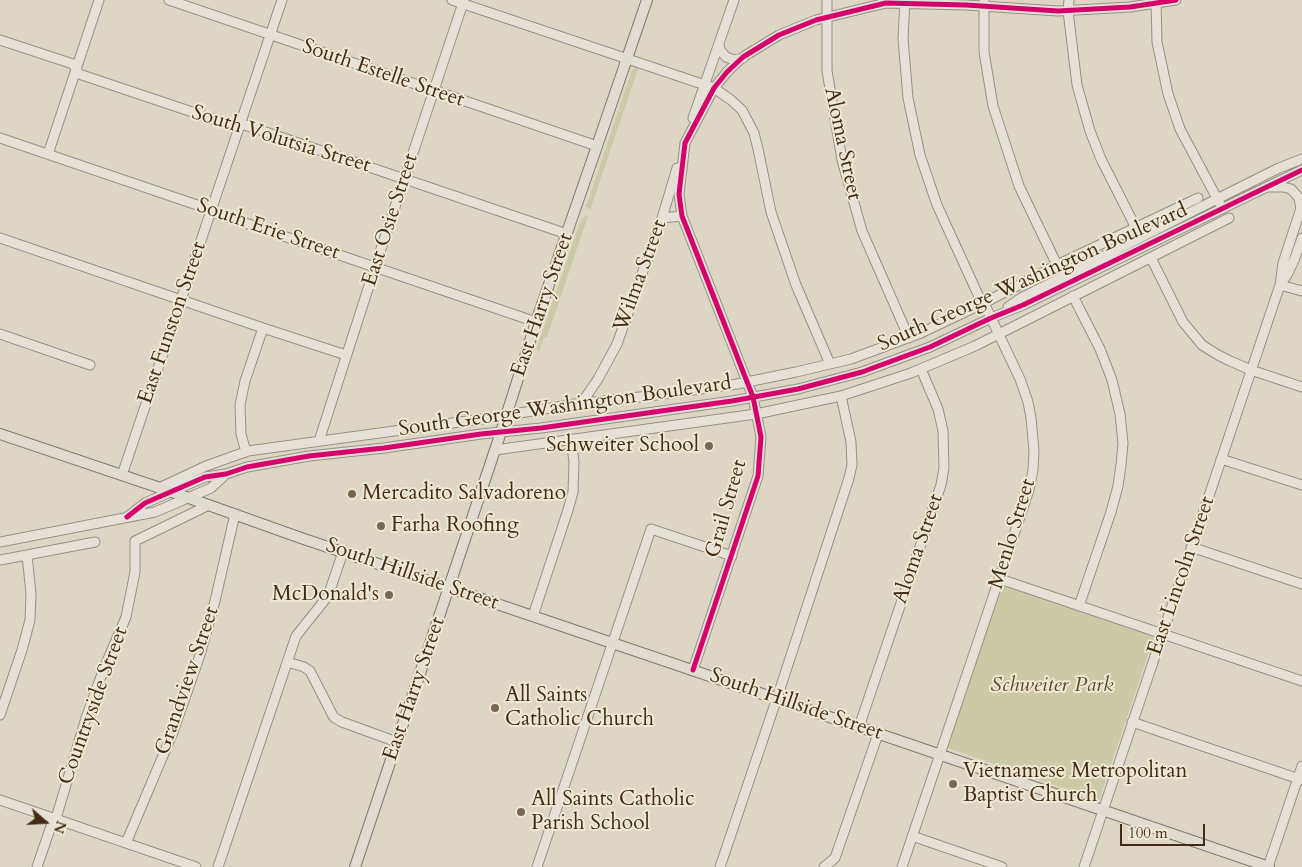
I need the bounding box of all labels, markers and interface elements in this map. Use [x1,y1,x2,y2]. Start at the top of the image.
street label: South Estelle Street [299,34,467,114]
street label: Aloma Street [818,85,866,203]
street label: South Volutsia Street [189,101,373,179]
street label: East Osie Street [358,150,424,290]
street label: South Erie Street [193,194,343,266]
street label: South George Washington Boulevard [874,198,1192,358]
street label: Wilma Street [609,217,673,335]
street label: East Harry Street [507,230,579,380]
street label: East Funston Street [133,239,213,407]
street label: South George Washington Boulevard [397,371,733,443]
place label: Schweiter School [546,433,699,459]
marker: Schweiter School [703,440,715,452]
street label: Grail Street [701,457,753,561]
street label: Menlo Street [984,476,1042,592]
place label: Mercadito Salvadoreno [362,481,566,507]
marker: Mercadito Salvadoreno [346,488,358,500]
street label: Aloma Street [888,491,950,607]
street label: East Lincoln Street [1143,493,1221,659]
place label: Farha Roofing [391,513,519,539]
marker: Farha Roofing [375,520,387,532]
street label: South Hillside Street [322,534,502,616]
place label: McDonald's [272,582,379,608]
marker: McDonald's [383,589,395,601]
street label: Grandview Street [151,603,225,759]
street label: East Harry Street [379,614,451,764]
street label: Countryside Street [54,624,134,788]
street label: South Hillside Street [706,664,886,746]
park label: Schweiter Park [991,673,1113,699]
place label: All Saints Catholic Church [505,683,654,733]
marker: All Saints Catholic Church [489,702,501,714]
place label: Vietnamese Metropolitan Baptist Church [963,759,1187,809]
marker: Vietnamese Metropolitan Baptist Church [947,778,959,790]
place label: All Saints Catholic Parish School [531,787,694,837]
north arrow [20,797,70,847]
marker: All Saints Catholic Parish School [515,806,527,818]
scale bar [1122,814,1207,846]
text: N [49,818,71,836]
text: 100 m [1128,823,1168,843]

